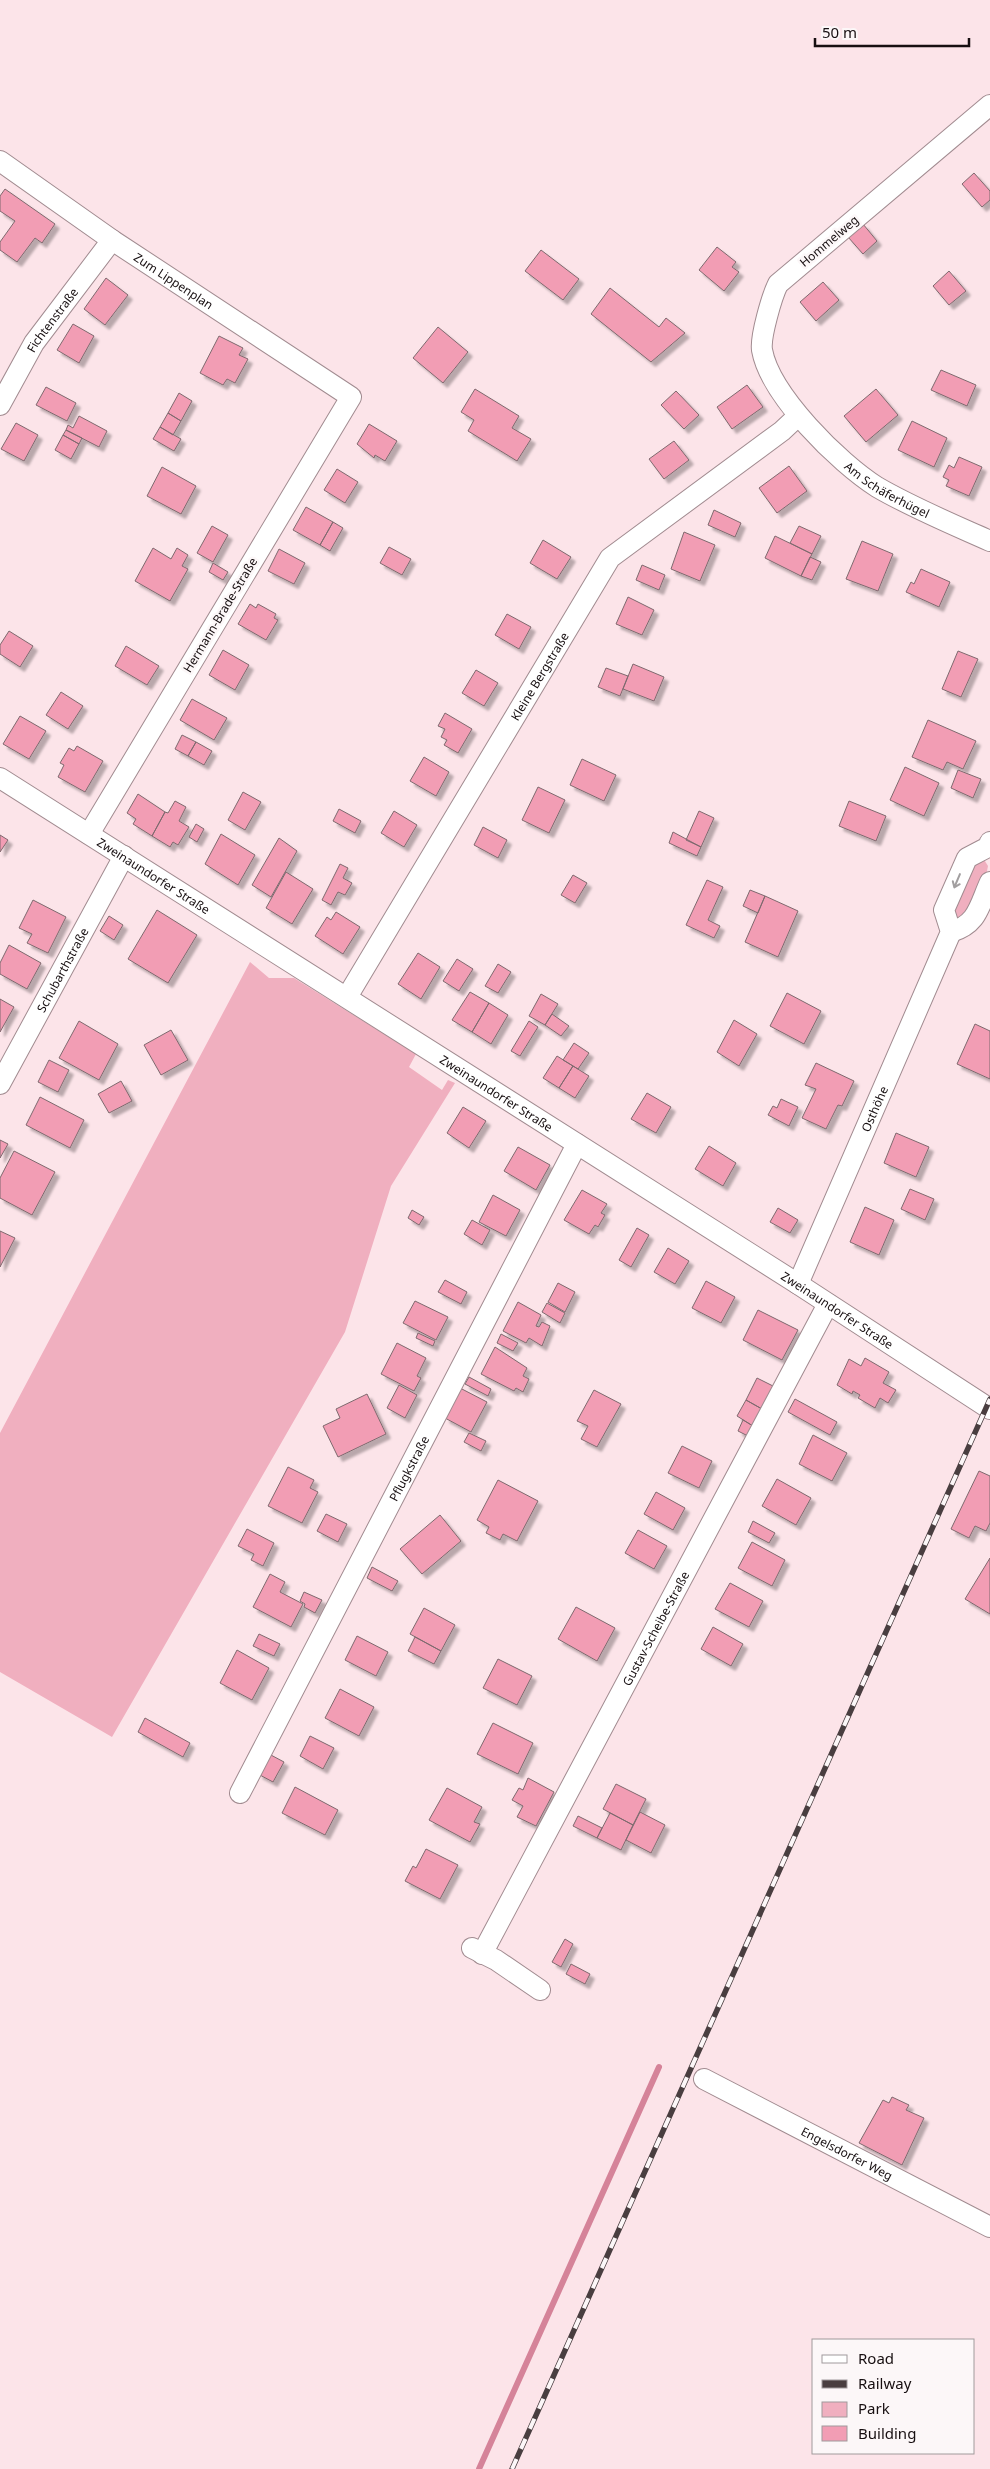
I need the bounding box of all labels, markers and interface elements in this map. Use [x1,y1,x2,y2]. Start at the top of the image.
scale bar [815,15,969,47]
text: 50 m [822,22,857,42]
street label: Hommelweg [796,211,862,271]
street label: Zum Lippenplan [131,248,217,313]
street label: Fichtenstraße [22,284,82,355]
street label: Am Schäferhügel [841,457,932,521]
street label: Hermann-Brade-Straße [179,554,261,676]
street label: Kleine Bergstraße [506,629,572,724]
street label: Zweinaundorfer Straße [94,833,214,918]
one-way arrow [952,873,961,888]
street label: Schubarthstraße [32,924,92,1015]
street label: Zweinaundorfer Straße [437,1051,556,1135]
street label: Osthöhe [857,1083,892,1134]
street label: Zweinaundorfer Straße [778,1267,897,1353]
street label: Pflugkstraße [385,1432,433,1504]
street label: Gustav-Scheibe-Straße [618,1568,693,1689]
street label: Engelsdorfer Weg [798,2122,896,2184]
legend [812,2339,975,2454]
text: Road [858,2348,894,2368]
text: Railway [858,2373,912,2393]
text: Park [858,2398,890,2418]
text: Building [858,2423,916,2443]

